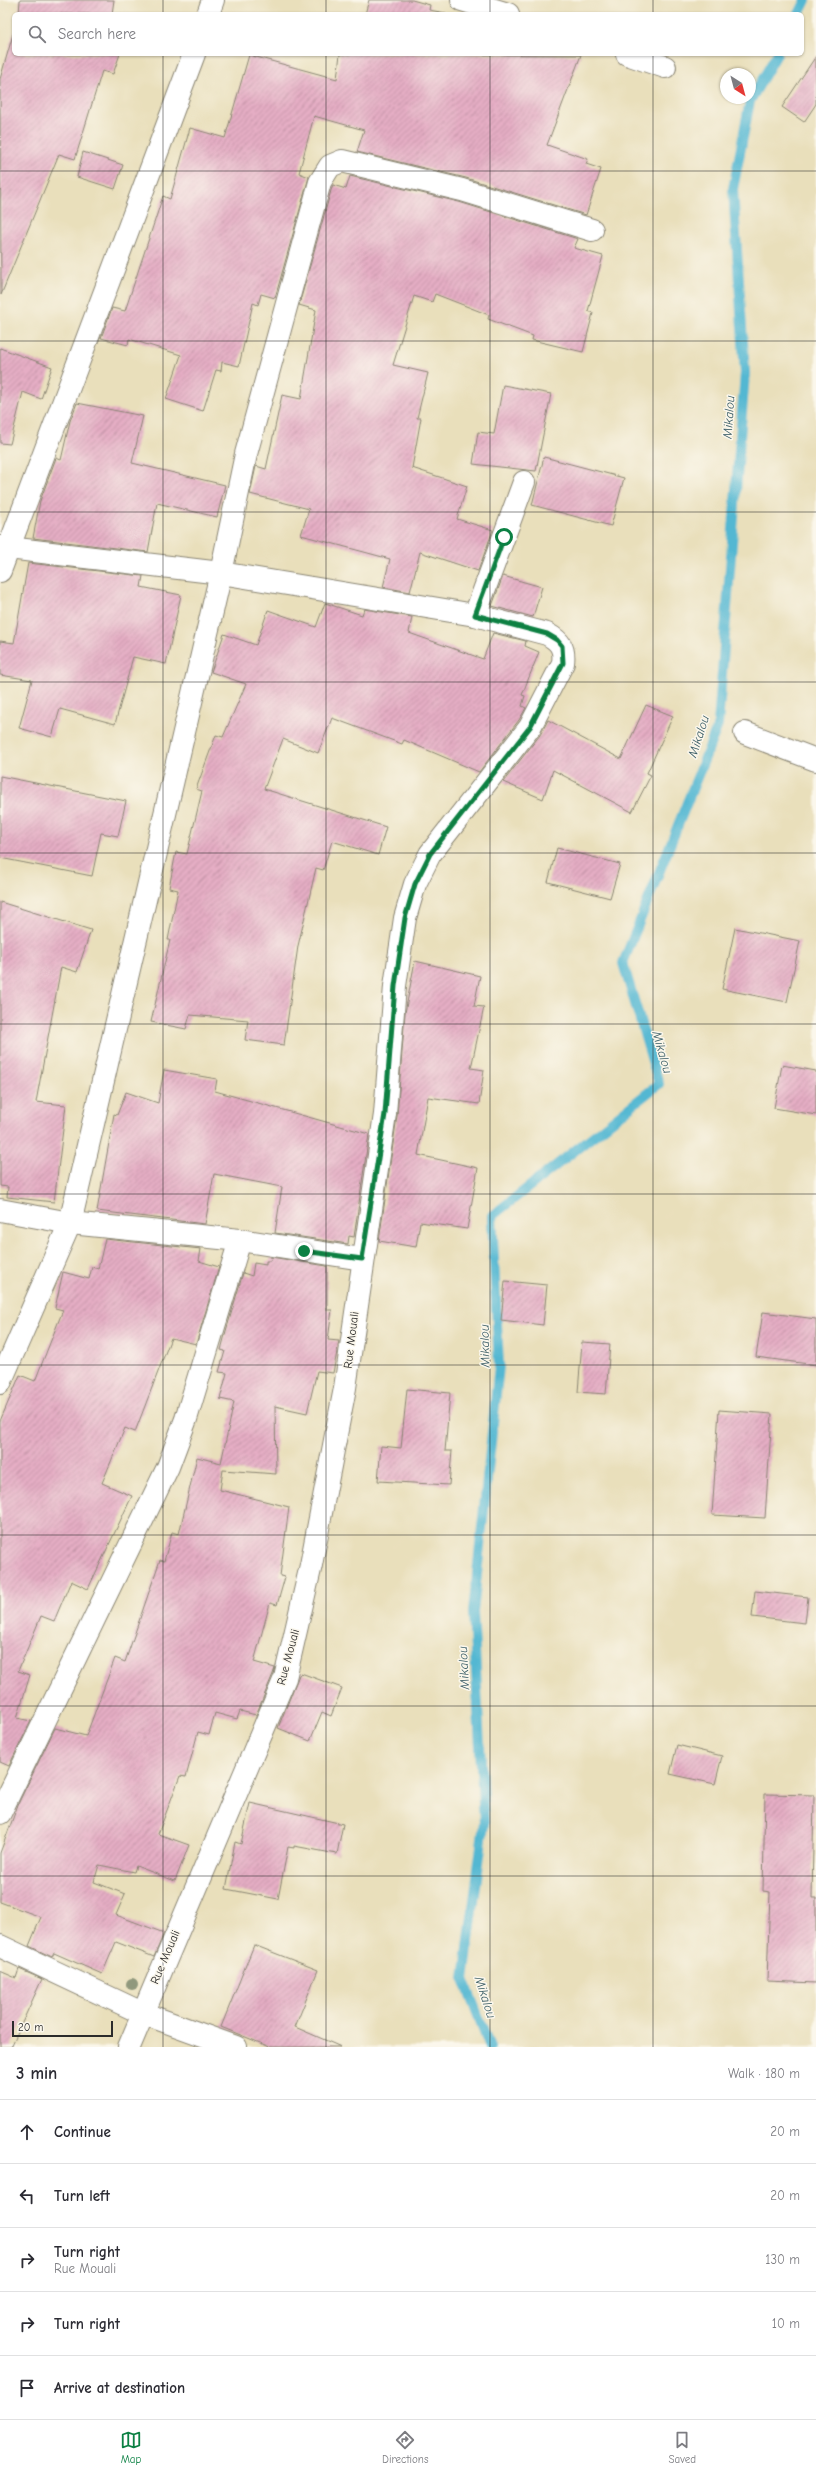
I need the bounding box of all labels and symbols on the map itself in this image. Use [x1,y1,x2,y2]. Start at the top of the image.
north arrow [720,68,756,104]
water label: Mikalou [719,395,738,440]
route start [495,528,513,546]
water label: Mikalou [684,713,712,760]
water label: Mikalou [649,1028,676,1075]
route end [295,1242,313,1260]
street label: Rue Mouali [341,1311,361,1369]
water label: Mikalou [477,1324,492,1369]
street label: Rue Mouali [274,1627,302,1687]
water label: Mikalou [455,1646,472,1691]
street label: Rue Mouali [147,1928,183,1986]
water label: Mikalou [471,1973,499,2020]
scale bar [12,2019,113,2038]

